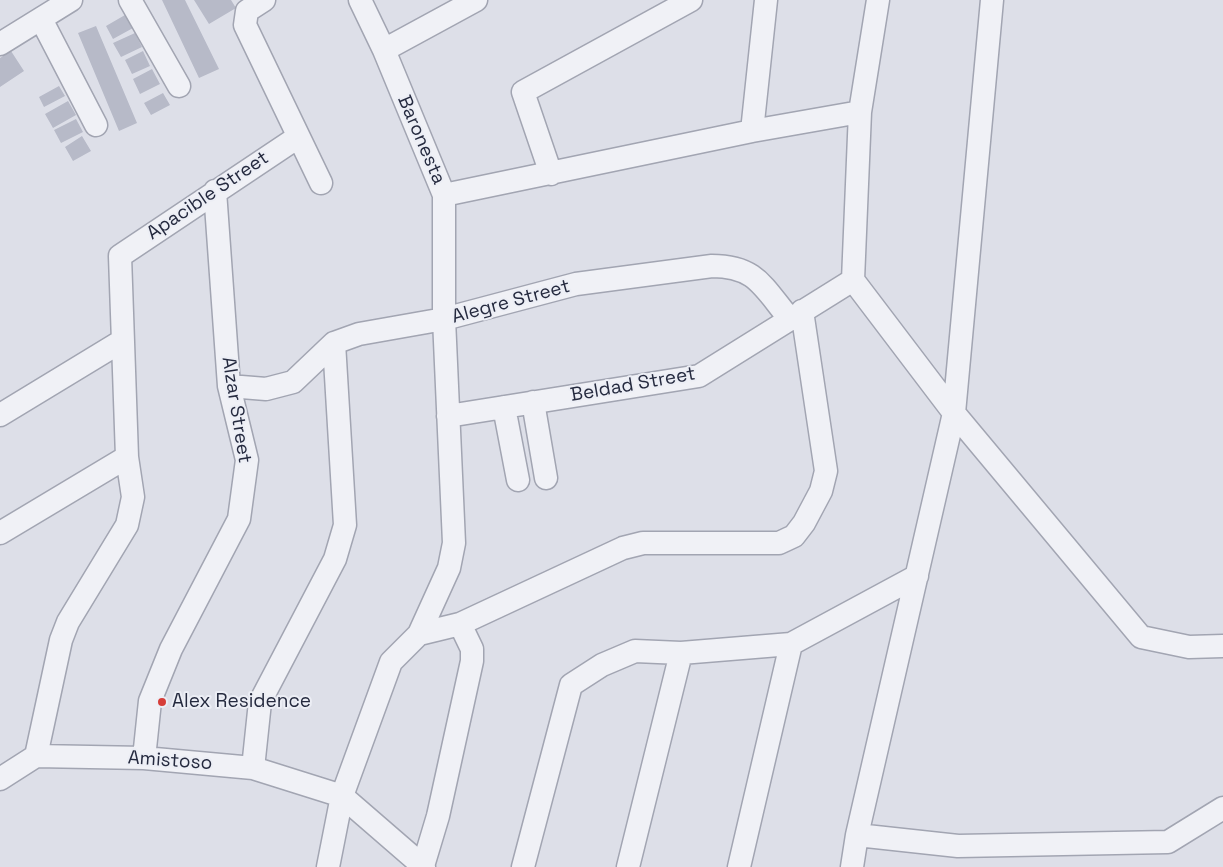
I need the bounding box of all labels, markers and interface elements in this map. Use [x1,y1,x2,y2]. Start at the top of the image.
street label: Baronesta [392,92,450,188]
street label: Apacible Street [143,147,273,245]
street label: Alegre Street [450,275,572,329]
street label: Alzar Street [216,355,256,465]
street label: Beldad Street [569,363,697,407]
place label: Alex Residence [172,691,311,713]
marker: Alex Residence [156,696,168,708]
street label: Amistoso [127,747,213,775]

